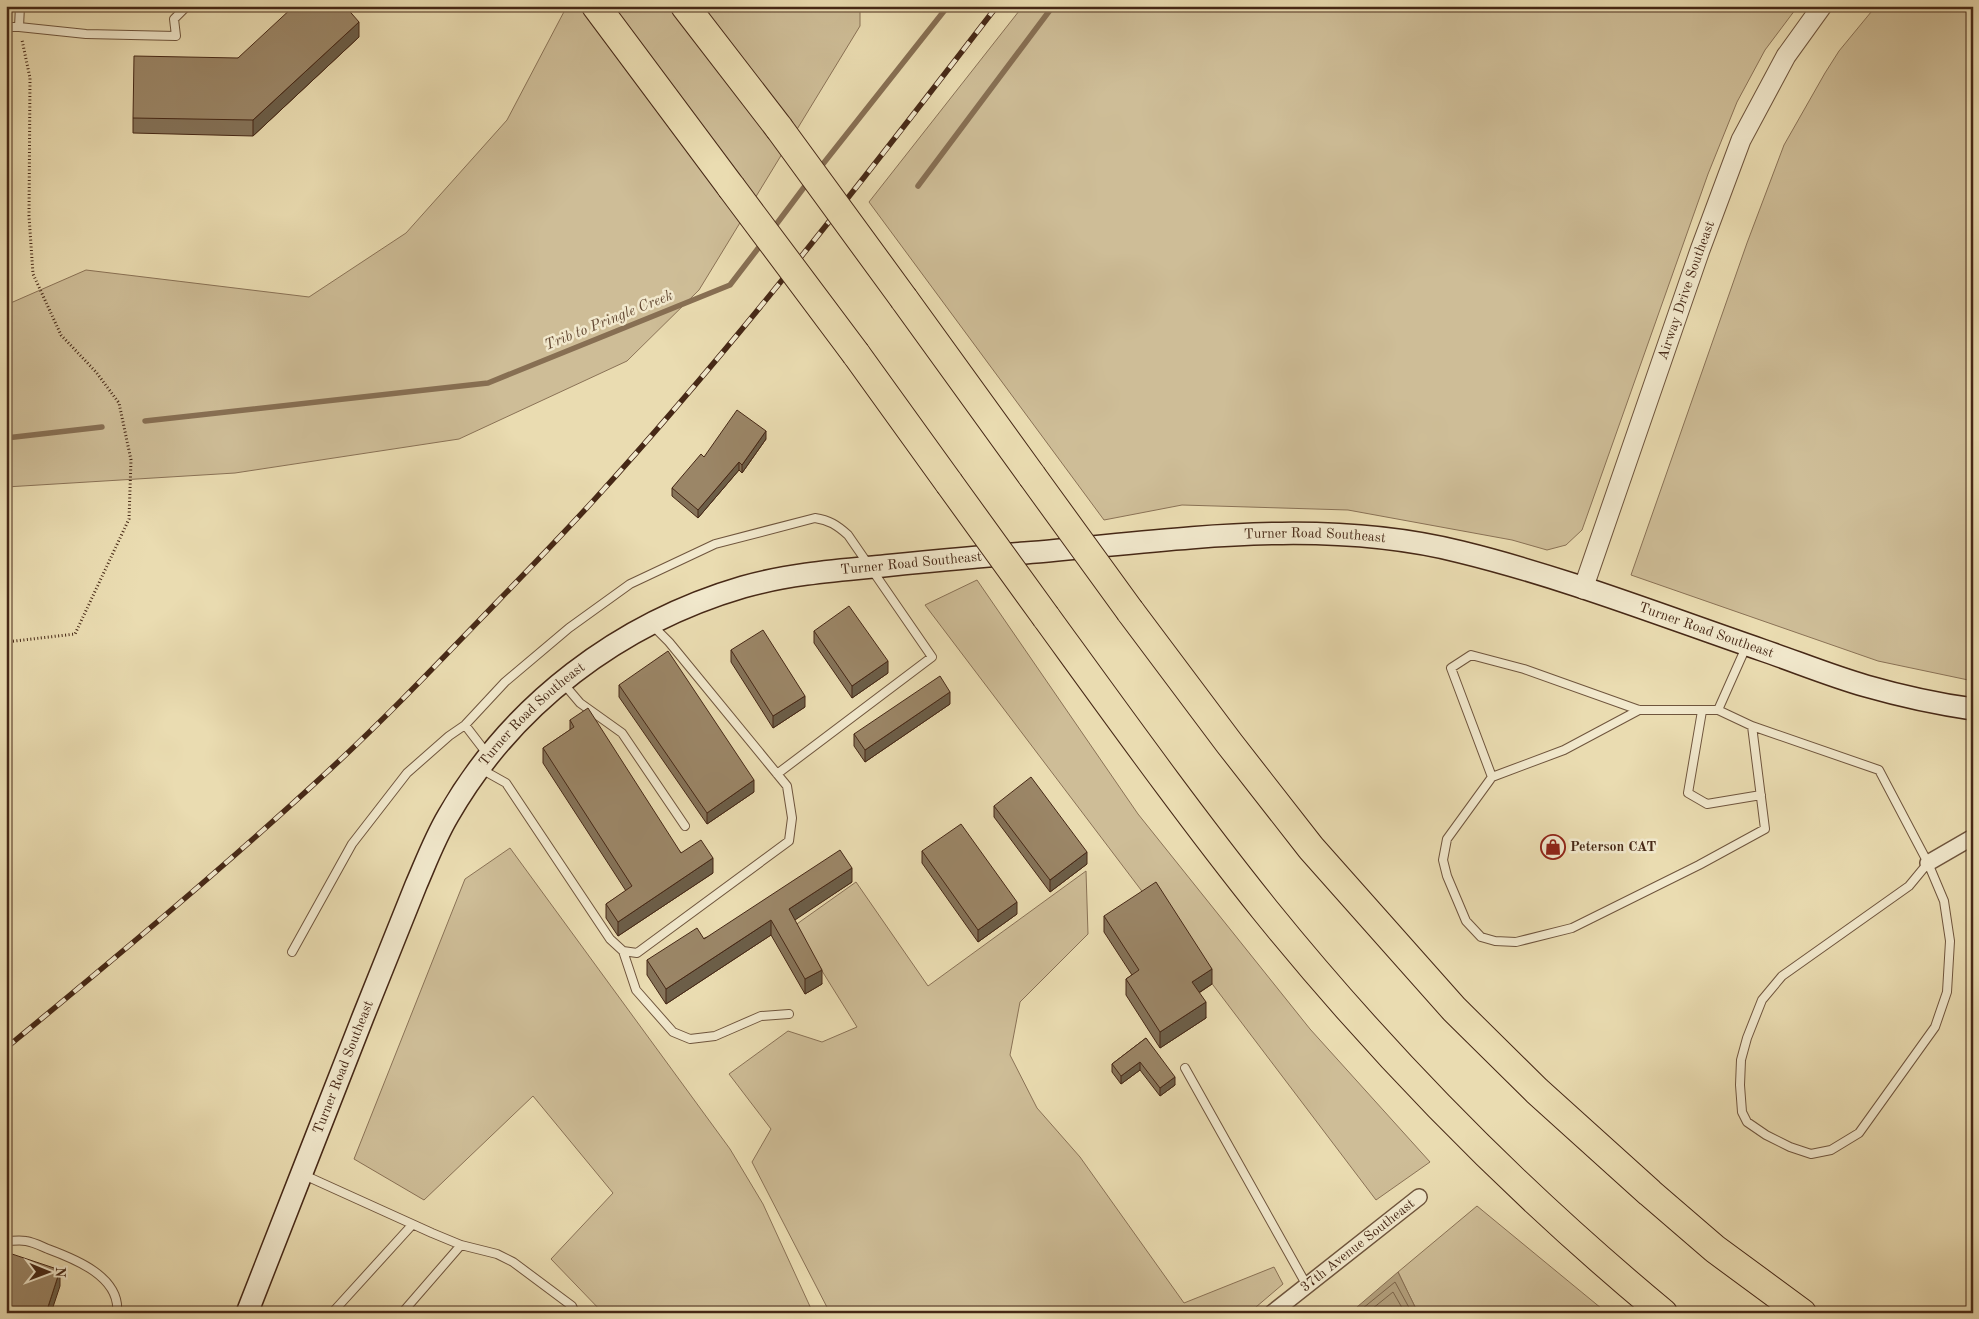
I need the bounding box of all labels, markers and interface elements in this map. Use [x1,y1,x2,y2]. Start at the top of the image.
street label: Airway Drive Southeast [1656,219,1717,362]
water label: Trib to Pringle Creek [543,288,675,354]
street label: Turner Road Southeast [1244,526,1387,545]
street label: Turner Road Southeast [840,550,983,577]
street label: Turner Road Southeast [1637,600,1776,661]
street label: Turner Road Southeast [476,660,587,769]
shop icon: Peterson CAT [1540,834,1566,860]
place label: Peterson CAT [1570,840,1656,854]
street label: Turner Road Southeast [311,998,376,1136]
street label: 37th Avenue Southeast [1298,1196,1417,1295]
north arrow [22,1246,72,1296]
text: N [53,1267,67,1278]

